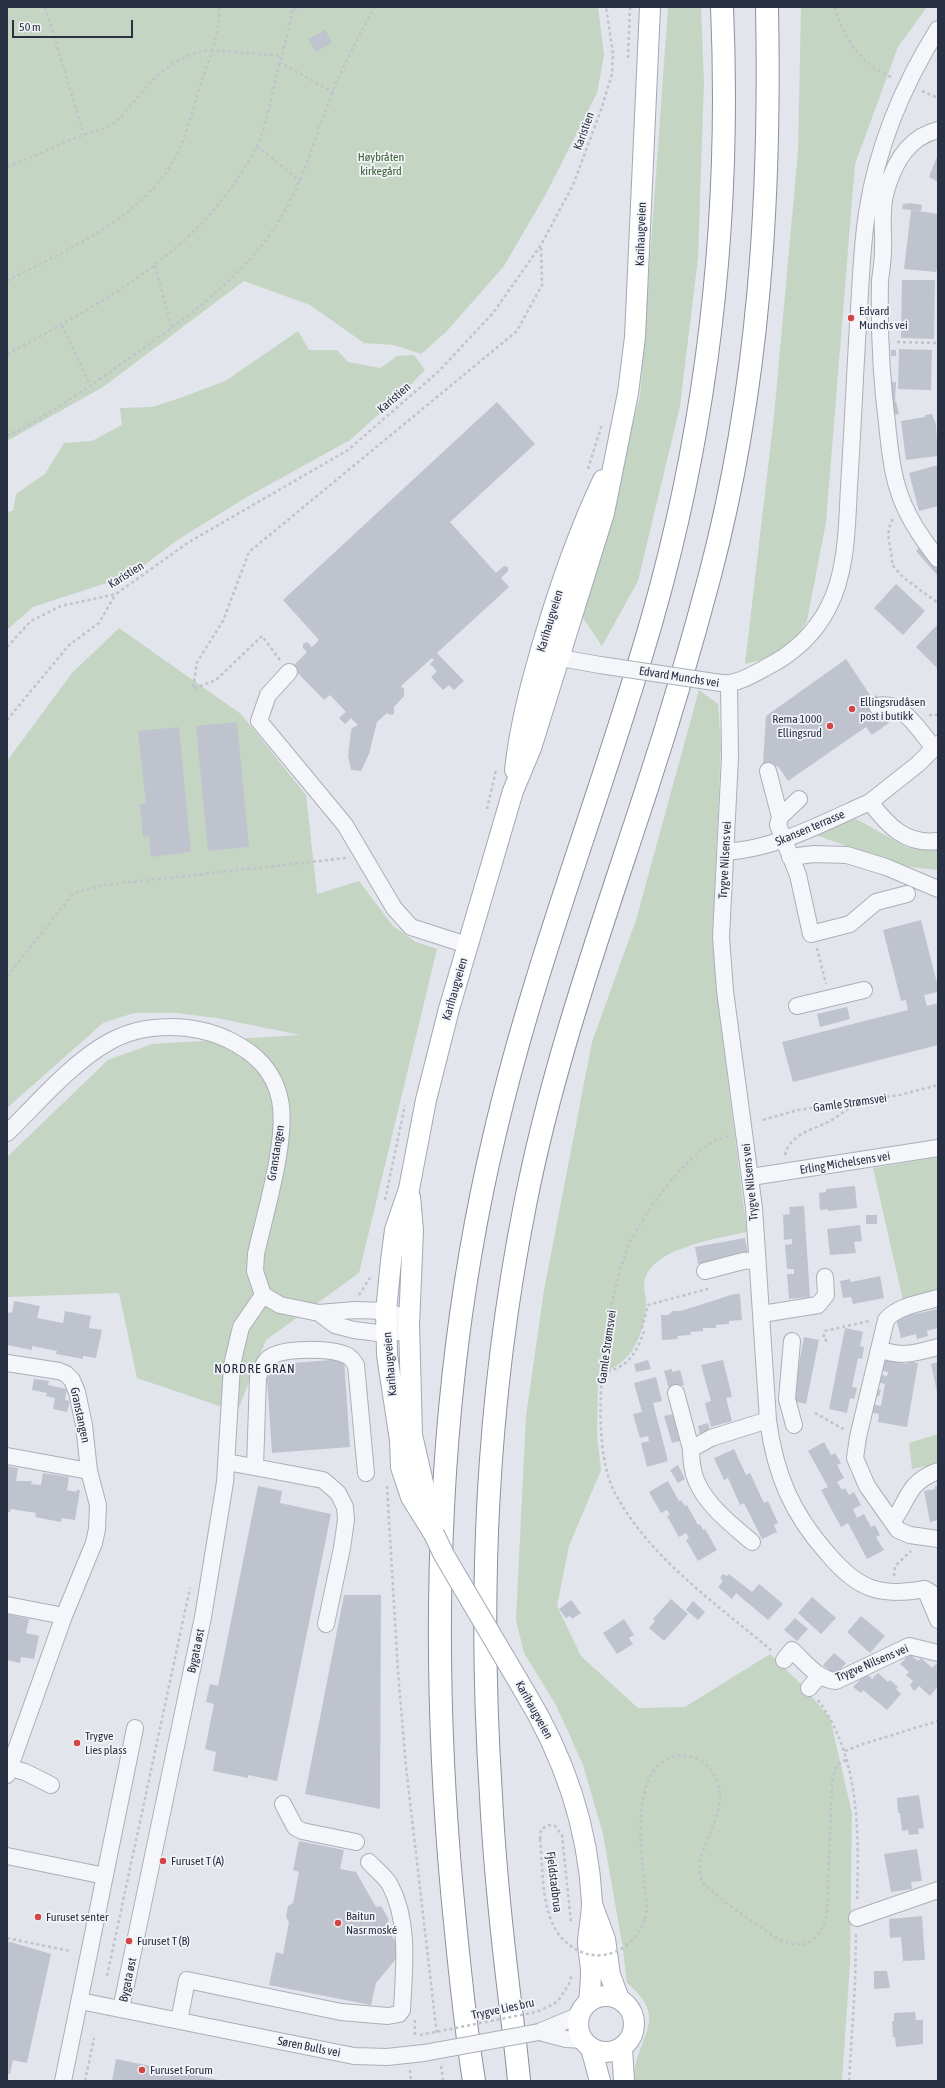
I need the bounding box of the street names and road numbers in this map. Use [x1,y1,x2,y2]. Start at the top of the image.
street label: Karistien [571,110,597,152]
street label: Karihaugveien [633,202,649,266]
street label: Karistien [374,380,414,416]
street label: Karistien [106,558,146,592]
street label: Karihaugveien [534,588,566,654]
street label: Edvard Munchs vei [638,664,720,690]
street label: Skansen terrasse [773,807,847,849]
street label: Trygve Nilsens vei [716,821,734,899]
street label: Karihaugveien [439,956,471,1022]
street label: Gamle Strømsvei [812,1091,888,1115]
street label: Granstangen [264,1124,288,1182]
street label: Trygve Nilsens vei [739,1143,761,1221]
street label: Erling Michelsens vei [799,1149,891,1177]
street label: Gamle Strømsvei [595,1309,619,1385]
street label: Karihaugveien [380,1331,400,1397]
street label: Granstangen [67,1386,93,1444]
street label: Bygata øst [184,1627,208,1675]
street label: Trygve Nilsens vei [833,1641,911,1685]
street label: Karihaugveien [512,1678,556,1742]
street label: Fjeldstadbrua [543,1851,565,1913]
street label: Bygata øst [116,1956,140,2004]
street label: Trygve Lies bru [470,1995,536,2023]
street label: Søren Bulls vei [276,2034,342,2060]

